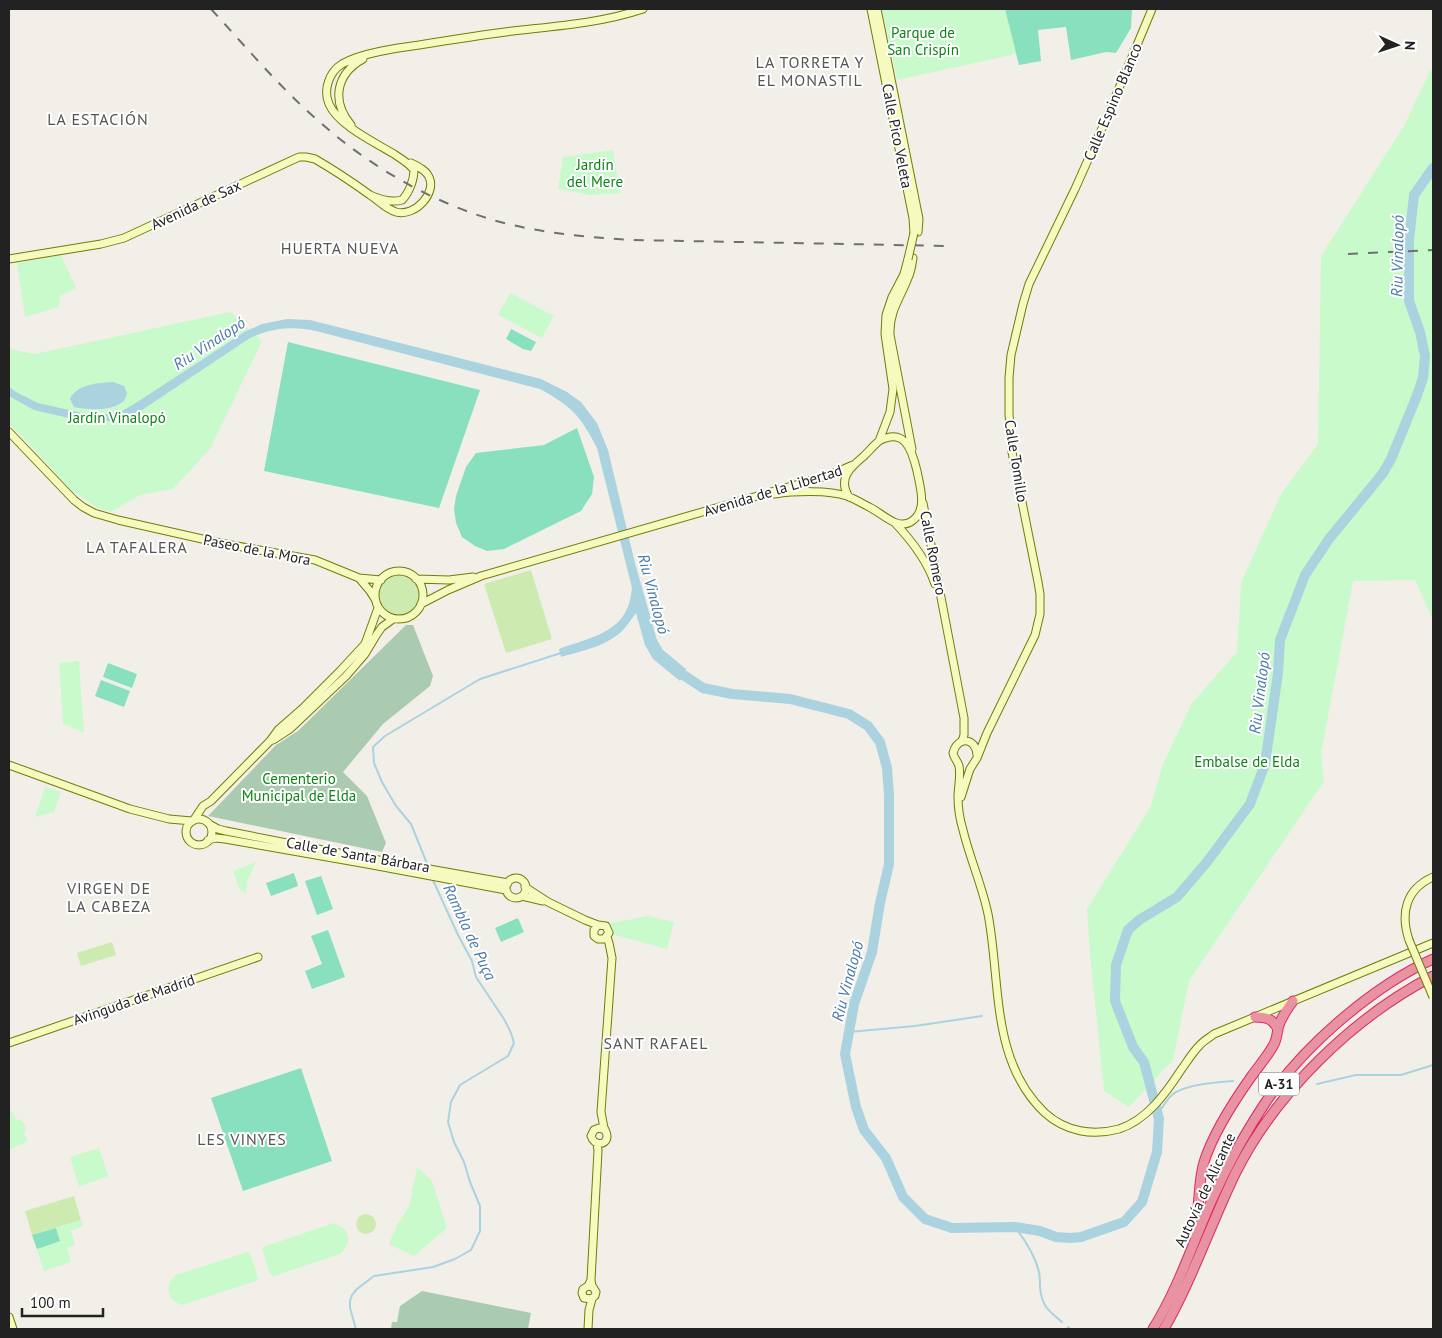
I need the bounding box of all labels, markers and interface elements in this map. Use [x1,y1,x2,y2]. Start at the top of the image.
north arrow [1372,20,1422,70]
park label: Parque de San Crispín [887,23,959,59]
street label: Calle Espino Blanco [1079,40,1146,164]
text: N [1401,41,1419,51]
district label: LA TORRETA Y EL MONASTIL [756,52,864,90]
street label: Calle Pico Veleta [878,82,917,190]
district label: LA ESTACIÓN [47,109,149,129]
park label: Jardín del Mere [567,155,623,191]
street label: Avenida de Sax [148,175,244,234]
water label: Riu Vinalopó [1386,215,1408,297]
district label: HUERTA NUEVA [281,238,399,258]
water label: Riu Vinalopó [169,312,249,374]
park label: Jardín Vinalopó [67,408,166,427]
street label: Calle Tomillo [1001,418,1032,503]
street label: Avenida de la Libertad [701,460,844,521]
street label: Calle Romero [916,509,951,597]
street label: Paseo de la Mora [202,530,312,569]
district label: LA TAFALERA [86,537,188,557]
water label: Riu Vinalopó [634,552,674,636]
water label: Riu Vinalopó [1244,651,1274,735]
park label: Embalse de Elda [1194,752,1300,771]
park label: Cementerio Municipal de Elda [242,769,356,805]
street label: Calle de Santa Bárbara [285,833,431,876]
district label: VIRGEN DE LA CABEZA [66,878,151,916]
water label: Rambla de Puça [439,881,501,983]
water label: Riu Vinalopó [827,939,867,1023]
street label: Avinguda de Madrid [70,970,197,1029]
district label: SANT RAFAEL [603,1033,709,1053]
road number: A-31 [1259,1072,1299,1096]
district label: LES VINYES [197,1129,287,1149]
street label: Autovía de Alicante [1170,1130,1239,1250]
scale bar [22,1286,104,1318]
text: 100 m [30,1293,71,1312]

